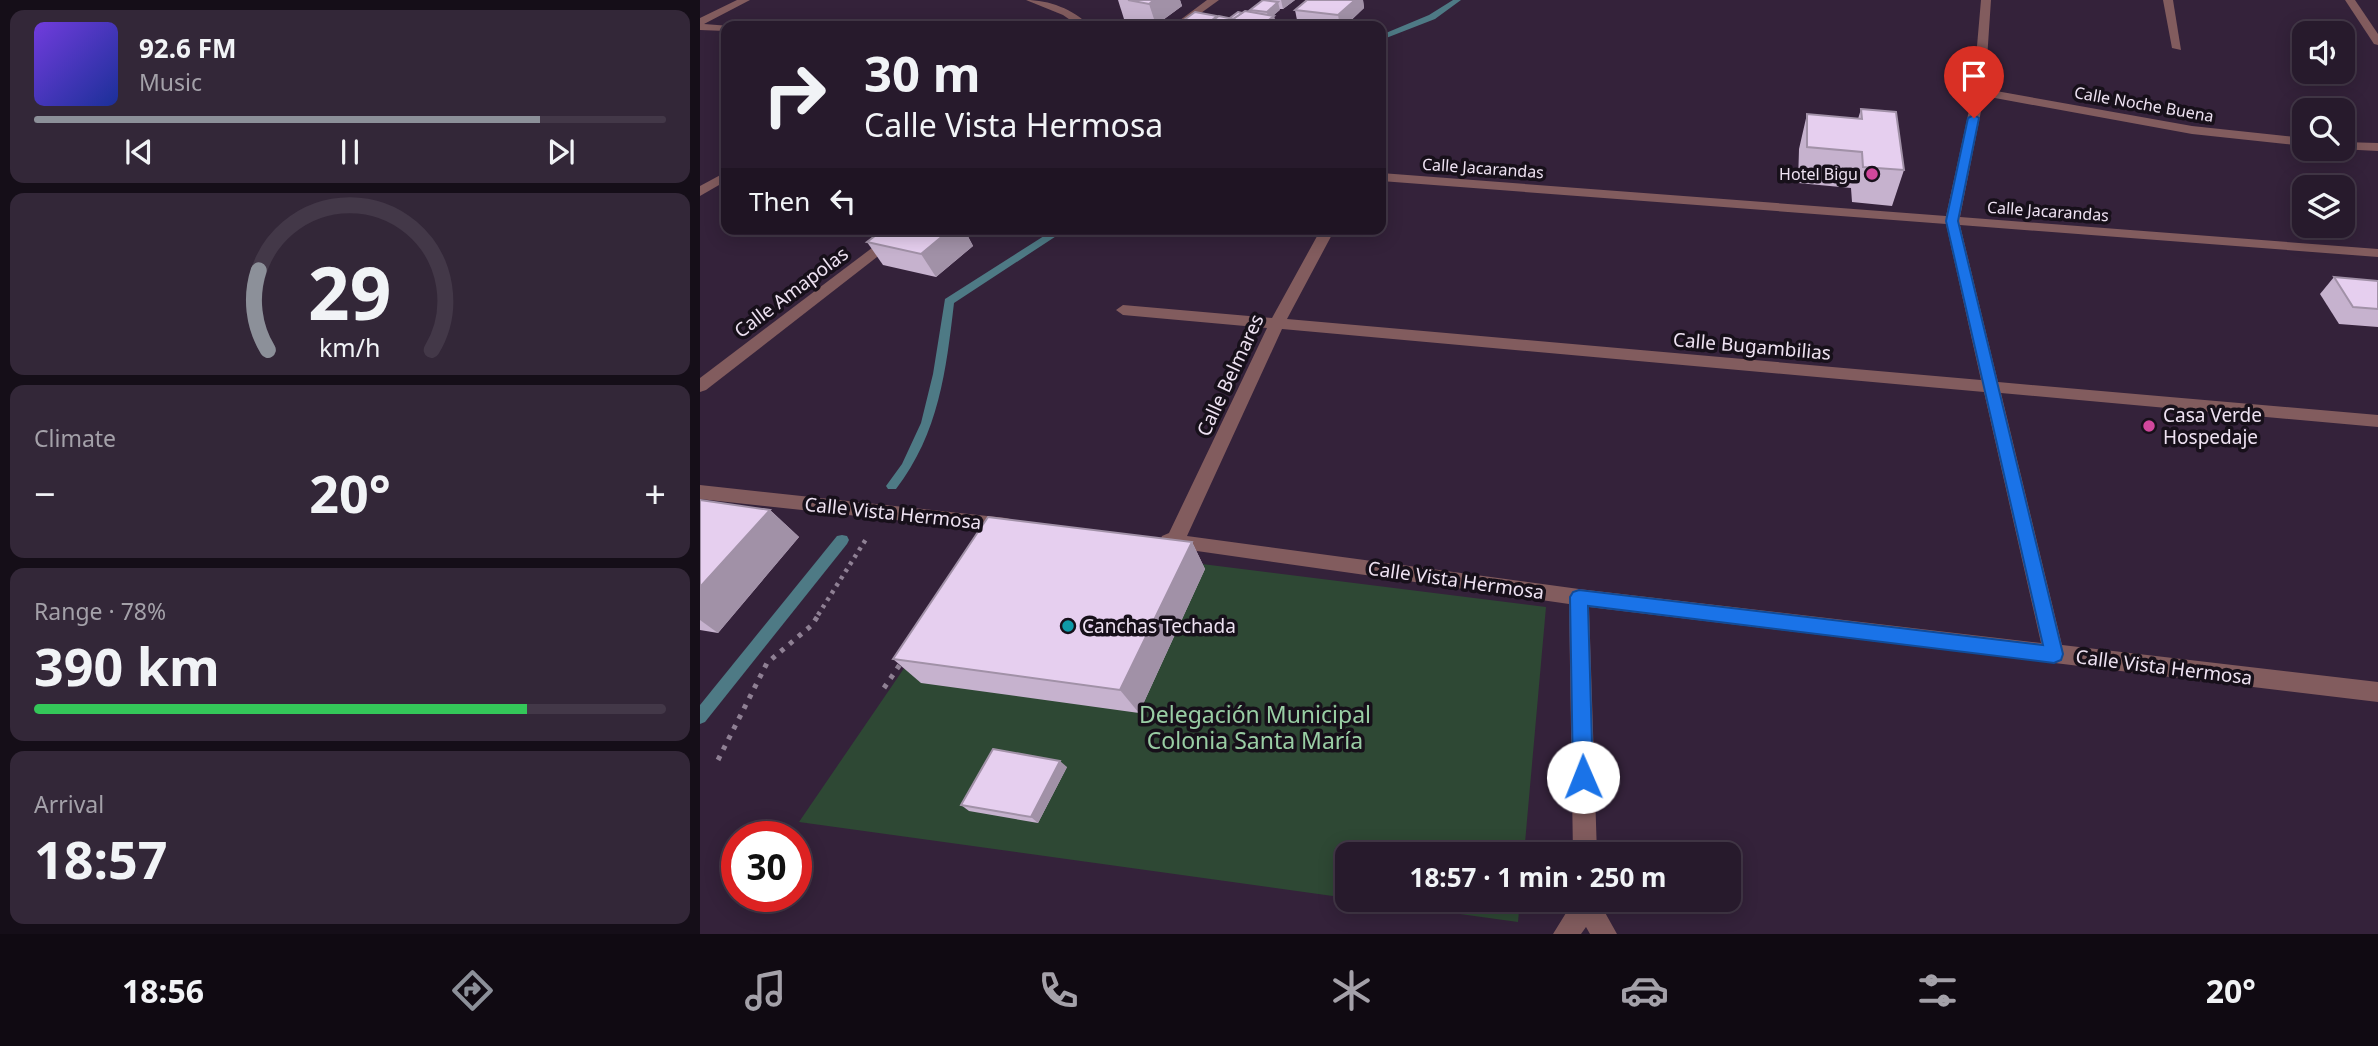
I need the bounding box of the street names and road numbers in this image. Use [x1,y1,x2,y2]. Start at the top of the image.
street label: Calle Noche Buena [2073,81,2215,127]
street label: Calle Jacarandas [1421,153,1545,183]
street label: Calle Jacarandas [1986,196,2110,226]
street label: Calle Amapolas [729,241,853,343]
street label: Calle Belmares [1190,310,1270,440]
street label: Calle Bugambilias [1672,326,1832,366]
street label: Calle Vista Hermosa [803,491,983,535]
street label: Calle Vista Hermosa [1366,555,1546,605]
street label: Calle Vista Hermosa [2074,643,2254,691]

